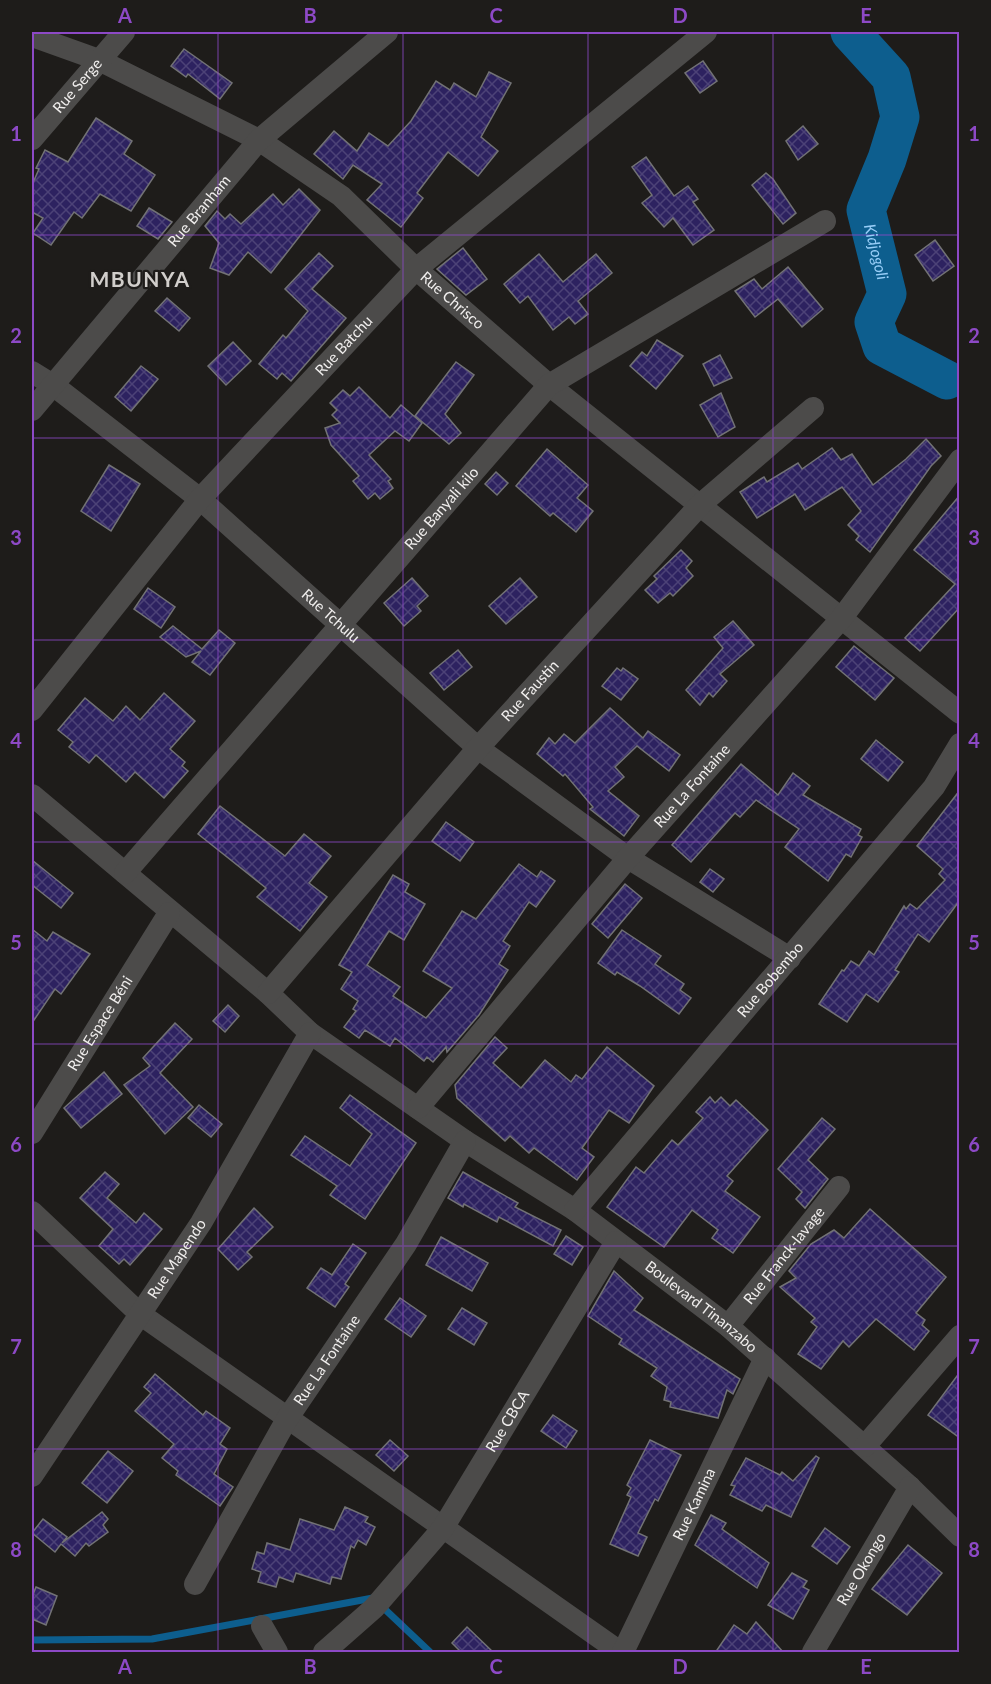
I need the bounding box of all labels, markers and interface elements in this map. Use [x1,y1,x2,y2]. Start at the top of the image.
text: A [117,3,132,27]
text: B [303,3,317,27]
text: C [489,3,503,27]
text: D [672,3,688,27]
text: E [860,3,872,27]
street label: Rue Serge [48,54,105,116]
text: 1 [10,121,22,145]
text: 1 [968,121,980,145]
street label: Rue Branham [163,171,234,250]
water label: Kidjogoli [861,222,893,282]
district label: MBUNYA [89,266,191,291]
street label: Rue Chrisco [417,267,488,332]
street label: Rue Batchu [311,311,376,379]
text: 2 [10,323,22,347]
text: 2 [968,323,980,347]
street label: Rue Banyali kilo [400,463,482,553]
text: 3 [10,525,22,549]
text: 3 [968,525,980,549]
street label: Rue Tchulu [299,585,364,646]
street label: Rue Faustin [497,656,562,725]
text: 4 [10,728,22,752]
text: 4 [968,728,980,752]
street label: Rue La Fontaine [650,740,733,831]
text: 5 [10,930,22,954]
text: 5 [968,930,980,954]
street label: Rue Bobembo [733,938,807,1020]
street label: Rue Espace Béni [63,972,136,1074]
text: 6 [10,1132,22,1156]
text: 6 [968,1132,980,1156]
street label: Rue Franck-lavage [739,1203,828,1307]
street label: Rue Mapendo [143,1215,209,1302]
street label: Boulevard Tinanzabo [642,1257,762,1356]
street label: Rue La Fontaine [289,1311,363,1408]
text: 7 [10,1334,22,1358]
text: 7 [968,1334,980,1358]
street label: Rue CBCA [481,1386,533,1455]
street label: Rue Kamina [668,1465,719,1543]
street label: Rue Okongo [832,1529,889,1608]
text: 8 [10,1537,22,1561]
text: 8 [968,1537,980,1561]
text: A [117,1654,132,1678]
text: B [303,1654,317,1678]
text: C [489,1654,503,1678]
text: D [672,1654,688,1678]
text: E [860,1654,872,1678]

